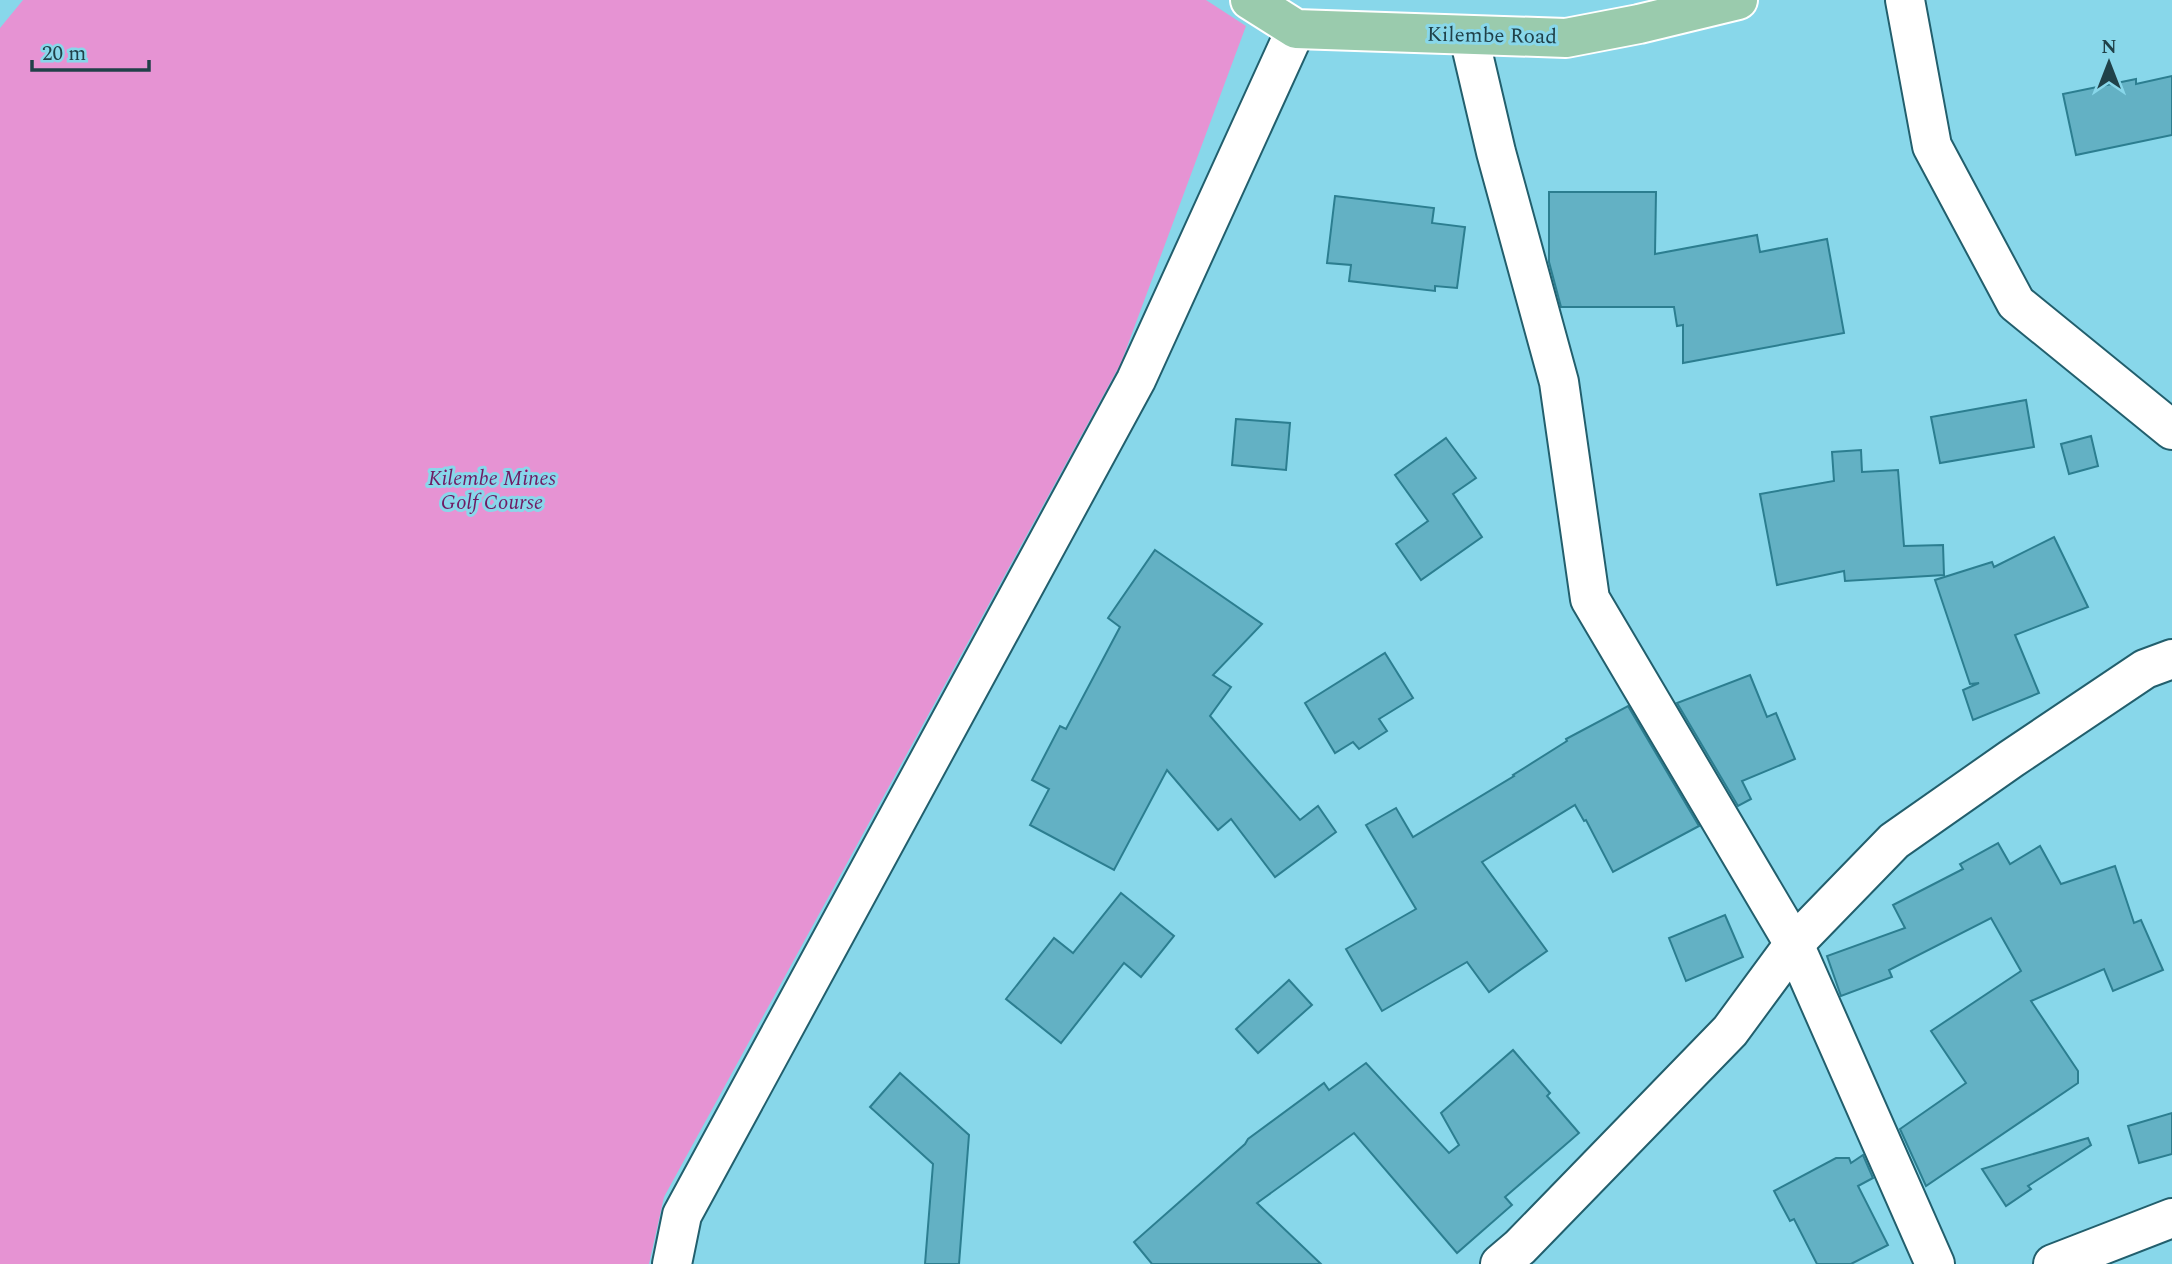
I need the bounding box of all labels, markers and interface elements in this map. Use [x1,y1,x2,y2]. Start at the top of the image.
street label: Kilembe Road [1427,19,1557,53]
scale bar [32,28,149,72]
north arrow [2074,28,2144,98]
text: N [2101,33,2117,62]
text: 20 m [42,38,86,70]
park label: Kilembe Mines Golf Course [428,463,557,519]

